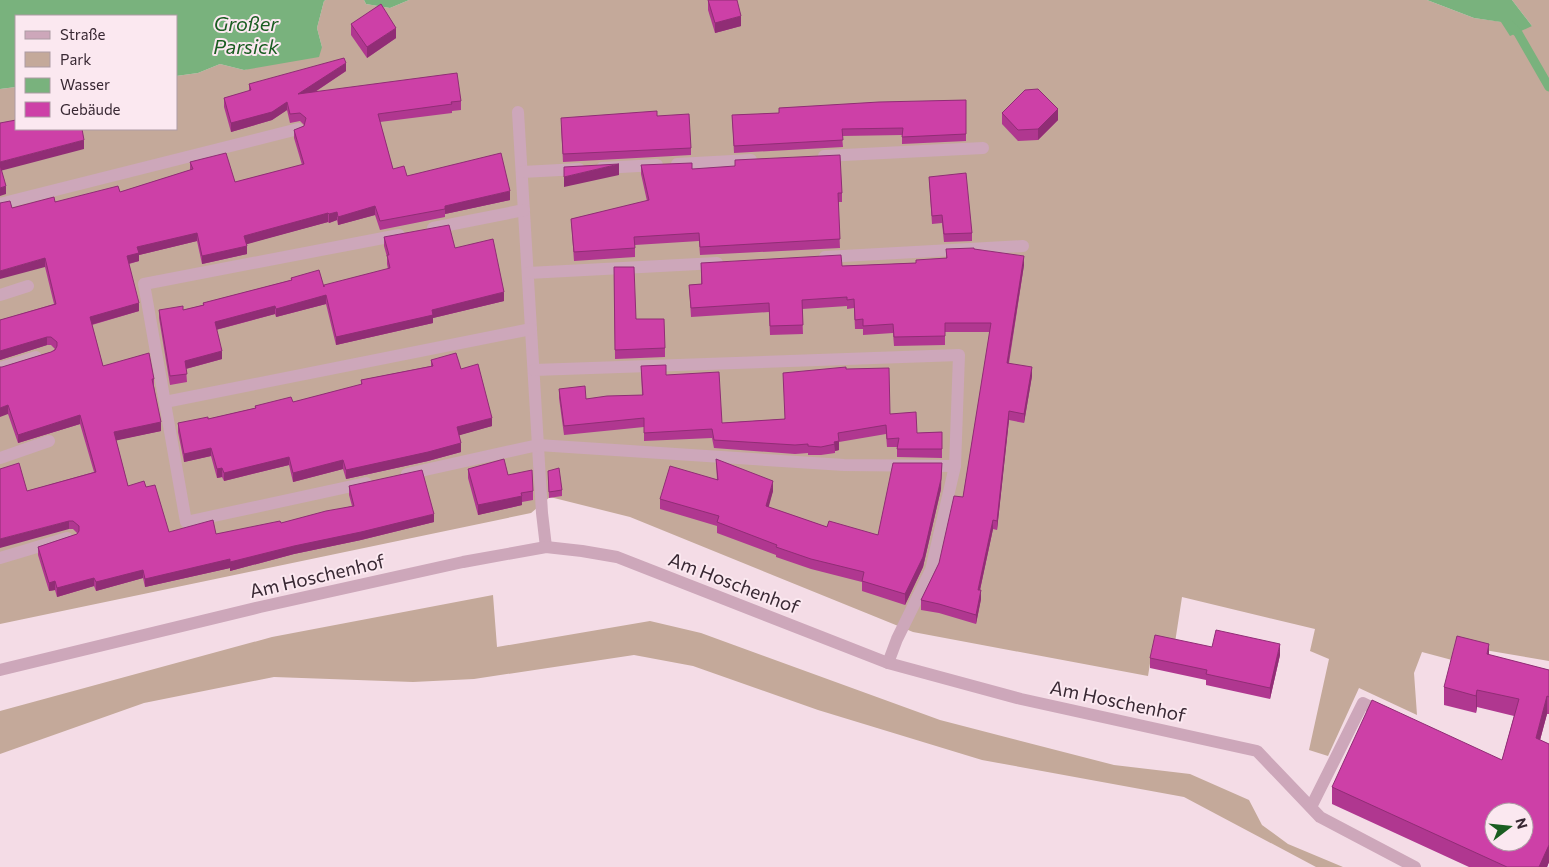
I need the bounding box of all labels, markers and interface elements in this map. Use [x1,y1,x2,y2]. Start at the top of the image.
water label: Großer Parsick [213,11,280,58]
legend [15,15,178,130]
text: Straße [60,25,106,43]
text: Park [60,50,91,68]
text: Wasser [60,75,110,93]
text: Gebäude [60,100,121,118]
street label: Am Hoschenhof [666,547,803,618]
street label: Am Hoschenhof [247,549,387,602]
street label: Am Hoschenhof [1048,675,1189,726]
north arrow [1484,802,1534,852]
text: N [1512,816,1532,831]

